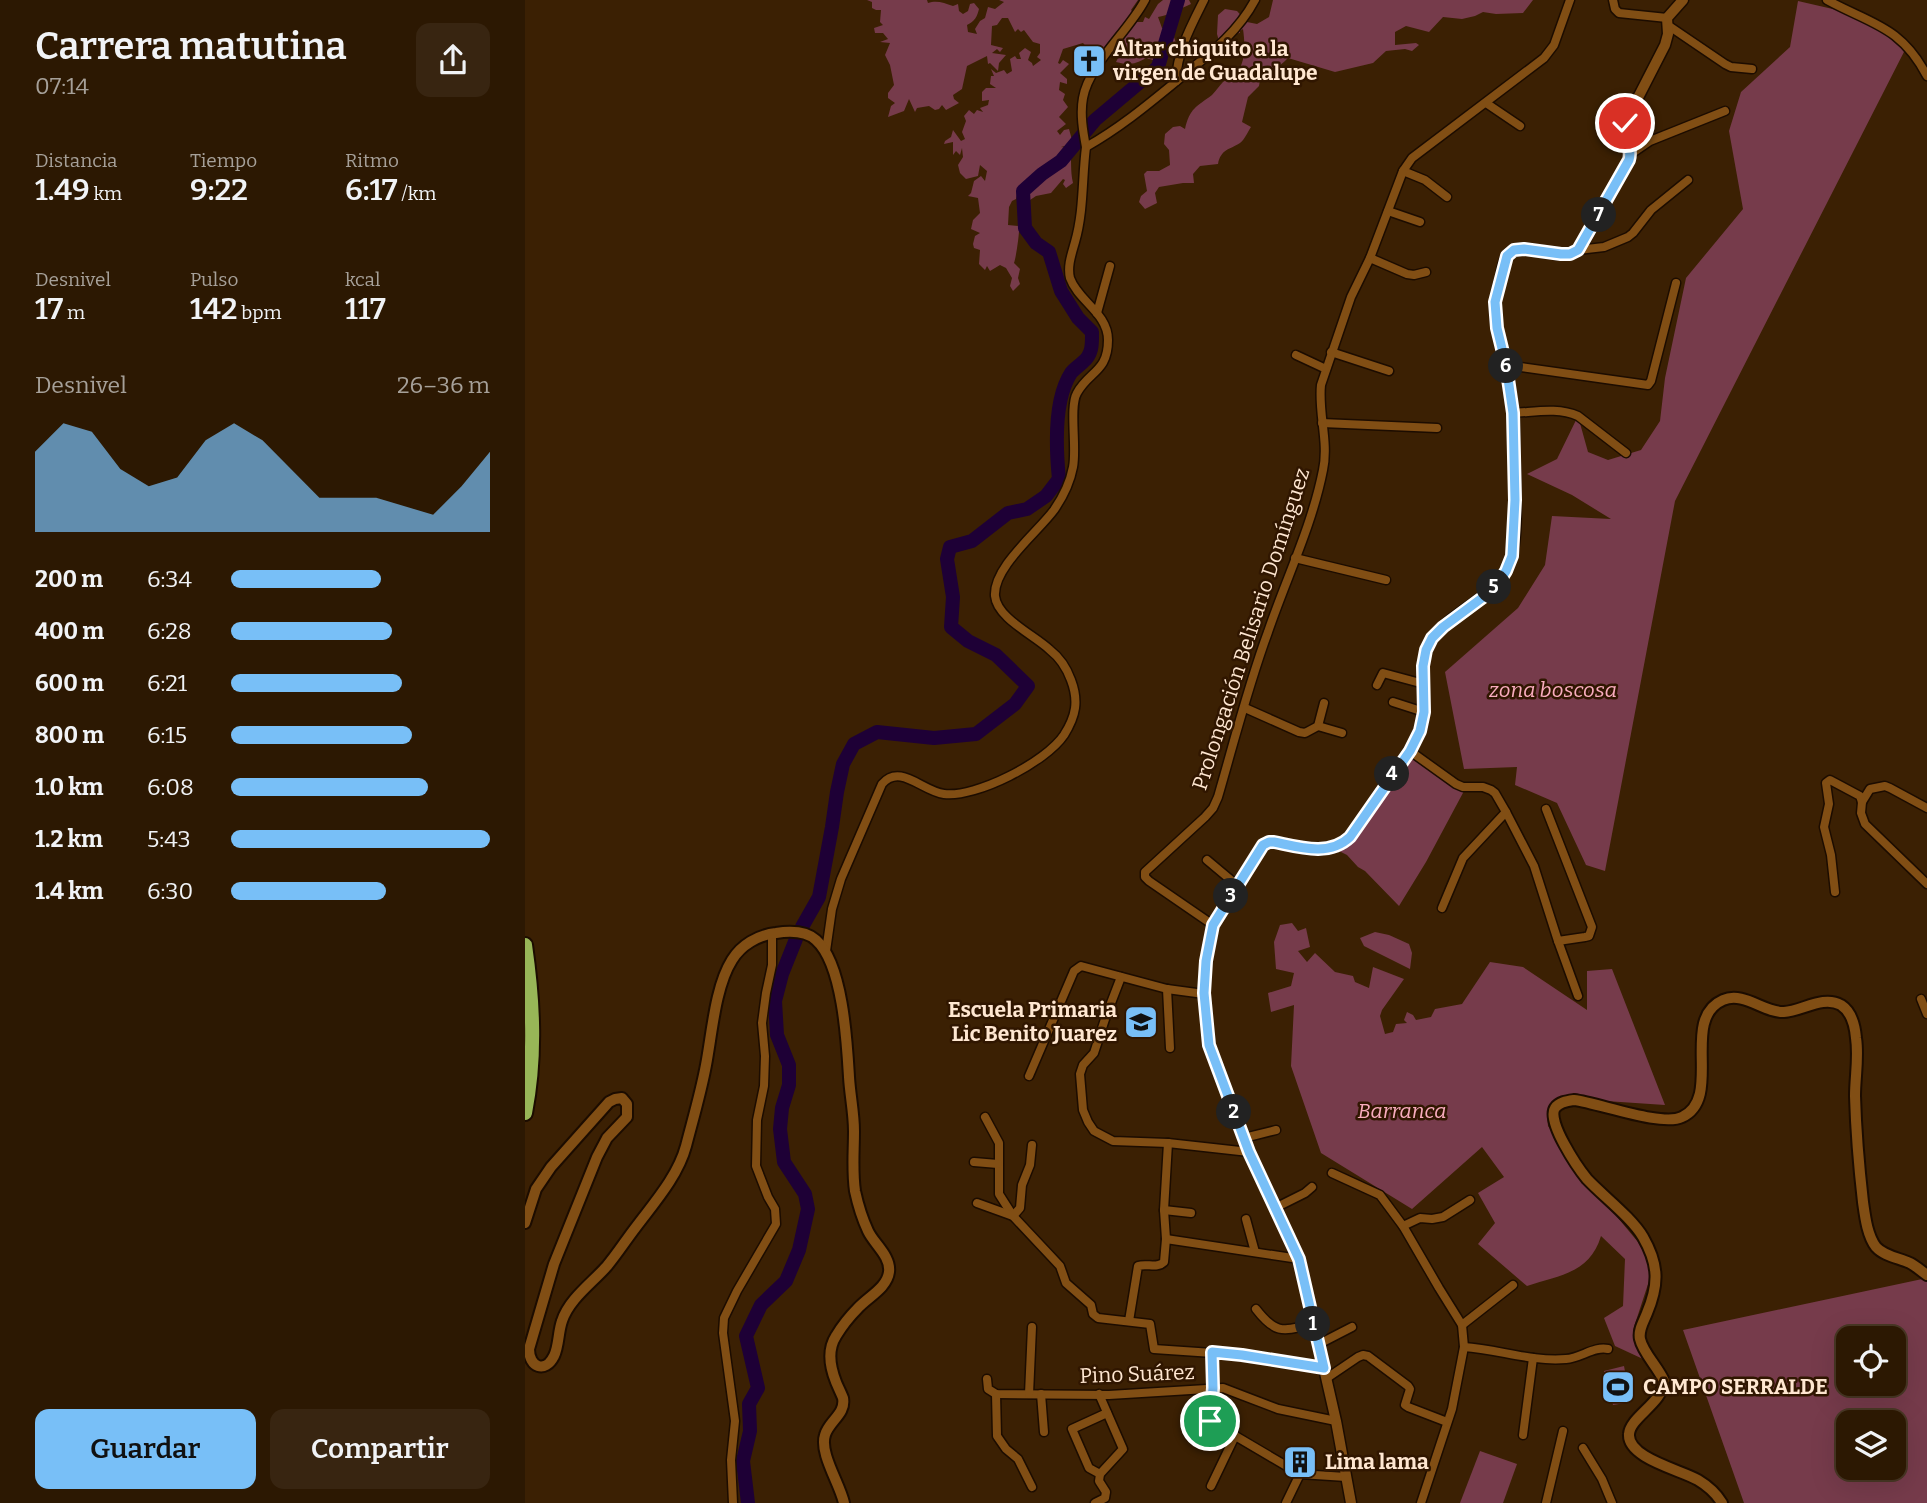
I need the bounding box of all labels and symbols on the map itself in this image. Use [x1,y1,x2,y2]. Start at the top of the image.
place label: Altar chiquito a la virgen de Guadalupe [1112,36,1317,86]
church icon: Altar chiquito a la virgen de Guadalupe [1070,42,1108,80]
pin [1595,93,1655,153]
pin: 7 [1581,198,1617,232]
pin: 6 [1489,348,1523,384]
street label: Prolongación Belisario Domínguez [1187,465,1315,793]
pin: 5 [1476,570,1511,604]
park label: zona boscosa [1489,677,1617,703]
pin: 4 [1375,756,1409,792]
pin: 3 [1213,878,1249,914]
place label: Escuela Primaria Lic Benito Juarez [948,997,1117,1047]
school or university icon: Escuela Primaria Lic Benito Juarez [1122,1003,1160,1041]
pin: 2 [1217,1094,1251,1130]
park label: Barranca [1357,1098,1447,1124]
pin: 1 [1295,1306,1331,1342]
street label: Pino Suárez [1079,1359,1195,1389]
sports icon: CAMPO SERRALDE [1599,1368,1637,1406]
place label: CAMPO SERRALDE [1643,1374,1828,1400]
pin [1180,1391,1240,1451]
building icon: Lima lama [1281,1443,1319,1481]
place label: Lima lama [1325,1449,1429,1475]

